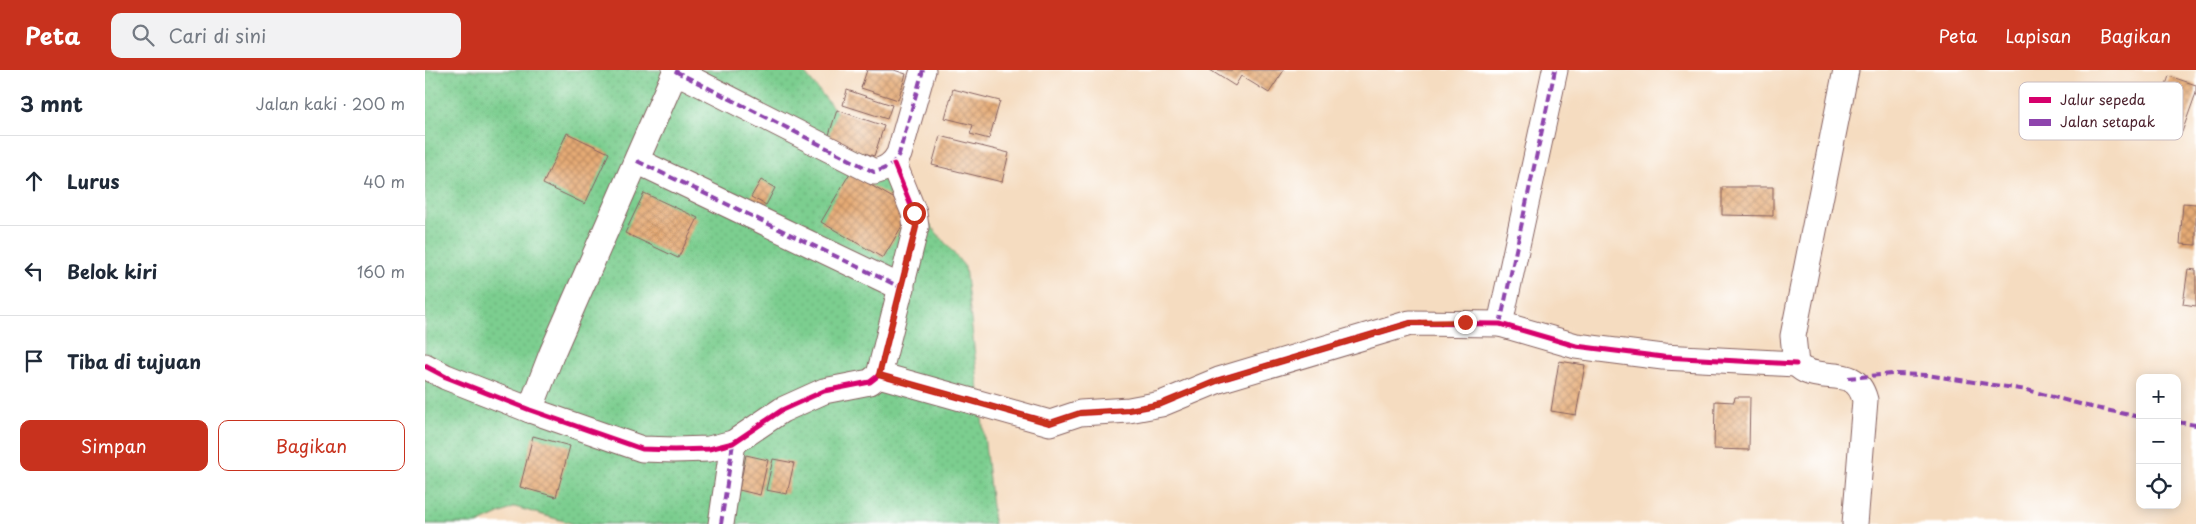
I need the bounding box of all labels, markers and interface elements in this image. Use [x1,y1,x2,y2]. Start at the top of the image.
search box [111,13,461,58]
text: Peta [25,17,81,53]
icon: search [129,21,157,49]
text: Cari di sini [169,21,266,49]
text: Peta [1939,22,1977,49]
text: Lapisan [2005,22,2071,49]
text: Bagikan [2099,22,2171,49]
legend [2019,82,2183,140]
text: 3 mnt [20,87,83,119]
text: Jalur sepeda [2060,89,2146,110]
text: Jalan kaki · 200 m [256,91,405,115]
text: Jalan setapak [2060,111,2156,132]
icon: ahead [20,167,48,195]
text: Lurus [67,167,120,195]
text: 40 m [363,169,405,193]
route start [903,202,926,225]
icon: left [20,257,48,285]
text: Belok kiri [67,257,157,285]
text: 160 m [357,259,405,283]
route end [1454,311,1477,334]
icon: arrive [20,347,48,375]
text: Tiba di tujuan [67,347,201,375]
map controls [2136,374,2181,509]
button: + [2136,374,2181,419]
button: − [2136,419,2181,464]
button: Simpan [20,420,208,471]
button: Bagikan [218,420,405,471]
button: locate [2136,464,2181,509]

